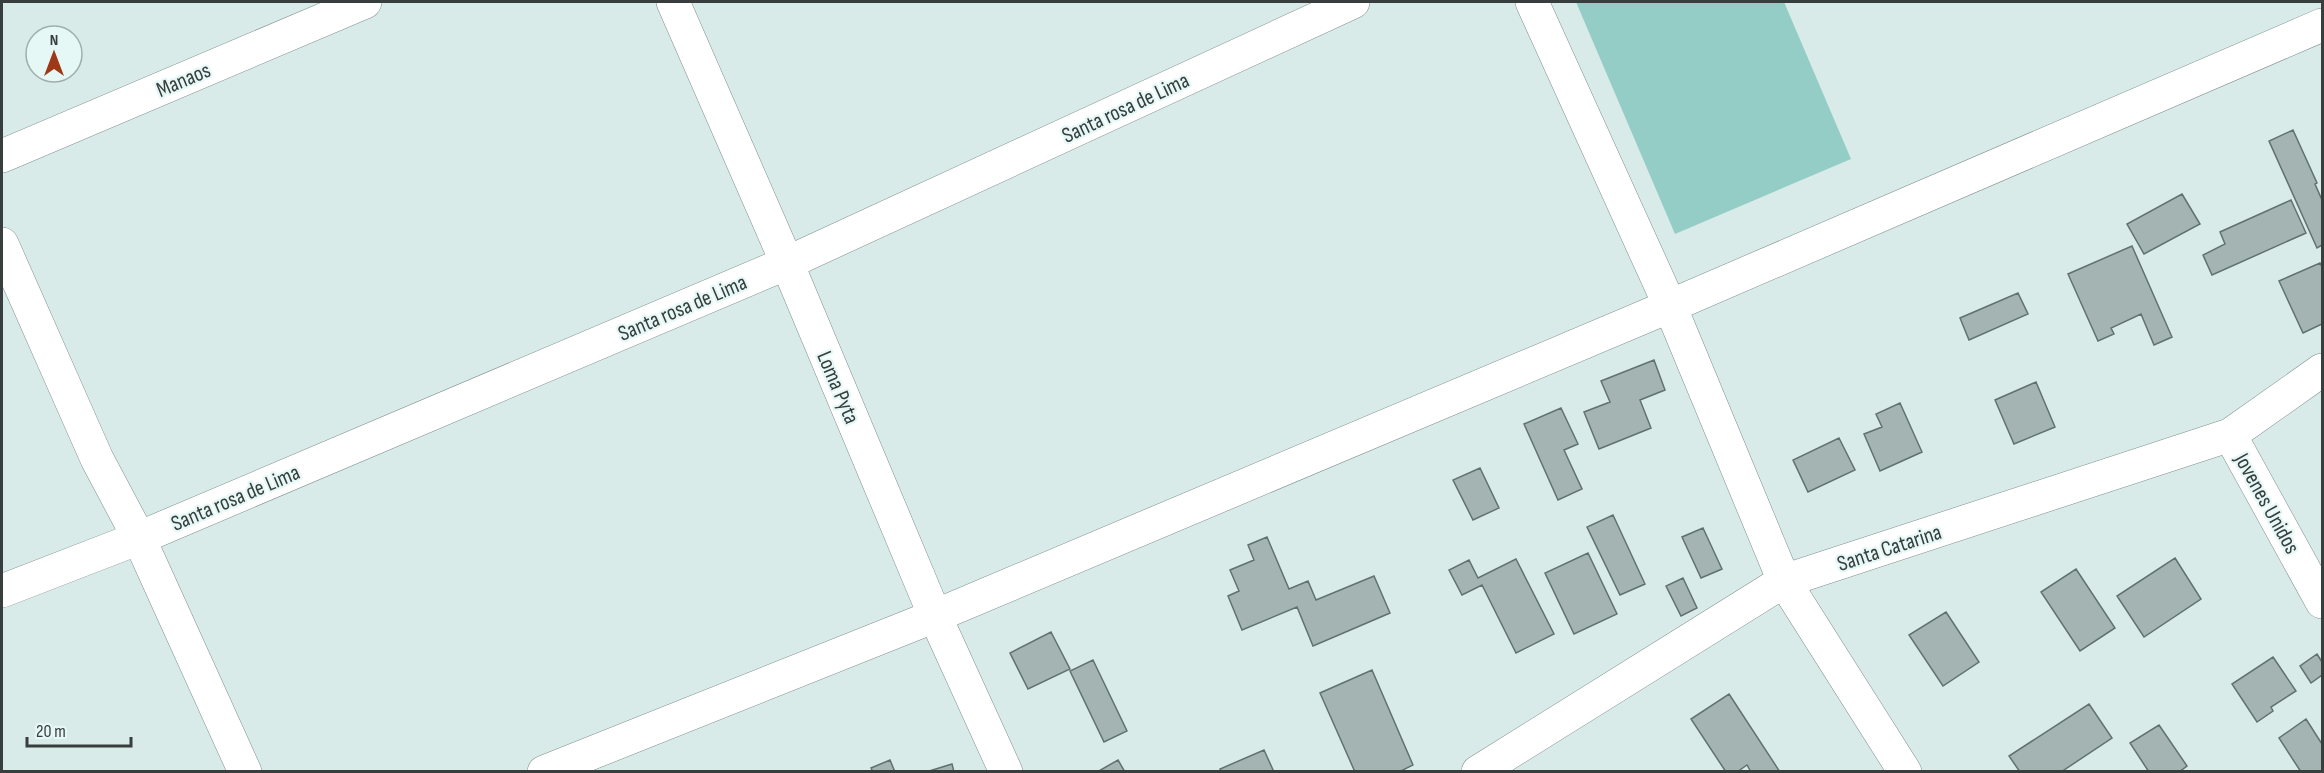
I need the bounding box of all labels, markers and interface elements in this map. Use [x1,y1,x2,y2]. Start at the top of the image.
north arrow [24,24,84,84]
text: N [50,31,58,50]
street label: Manaos [152,57,215,104]
street label: Santa rosa de Lima [1058,67,1194,150]
street label: Santa rosa de Lima [614,269,751,348]
street label: Loma Pyta [810,347,865,428]
street label: Jovenes Unidos [2228,448,2305,559]
street label: Santa rosa de Lima [167,459,304,538]
street label: Santa Catarina [1834,519,1945,578]
scale bar [27,710,130,748]
text: 20 m [36,721,66,742]

